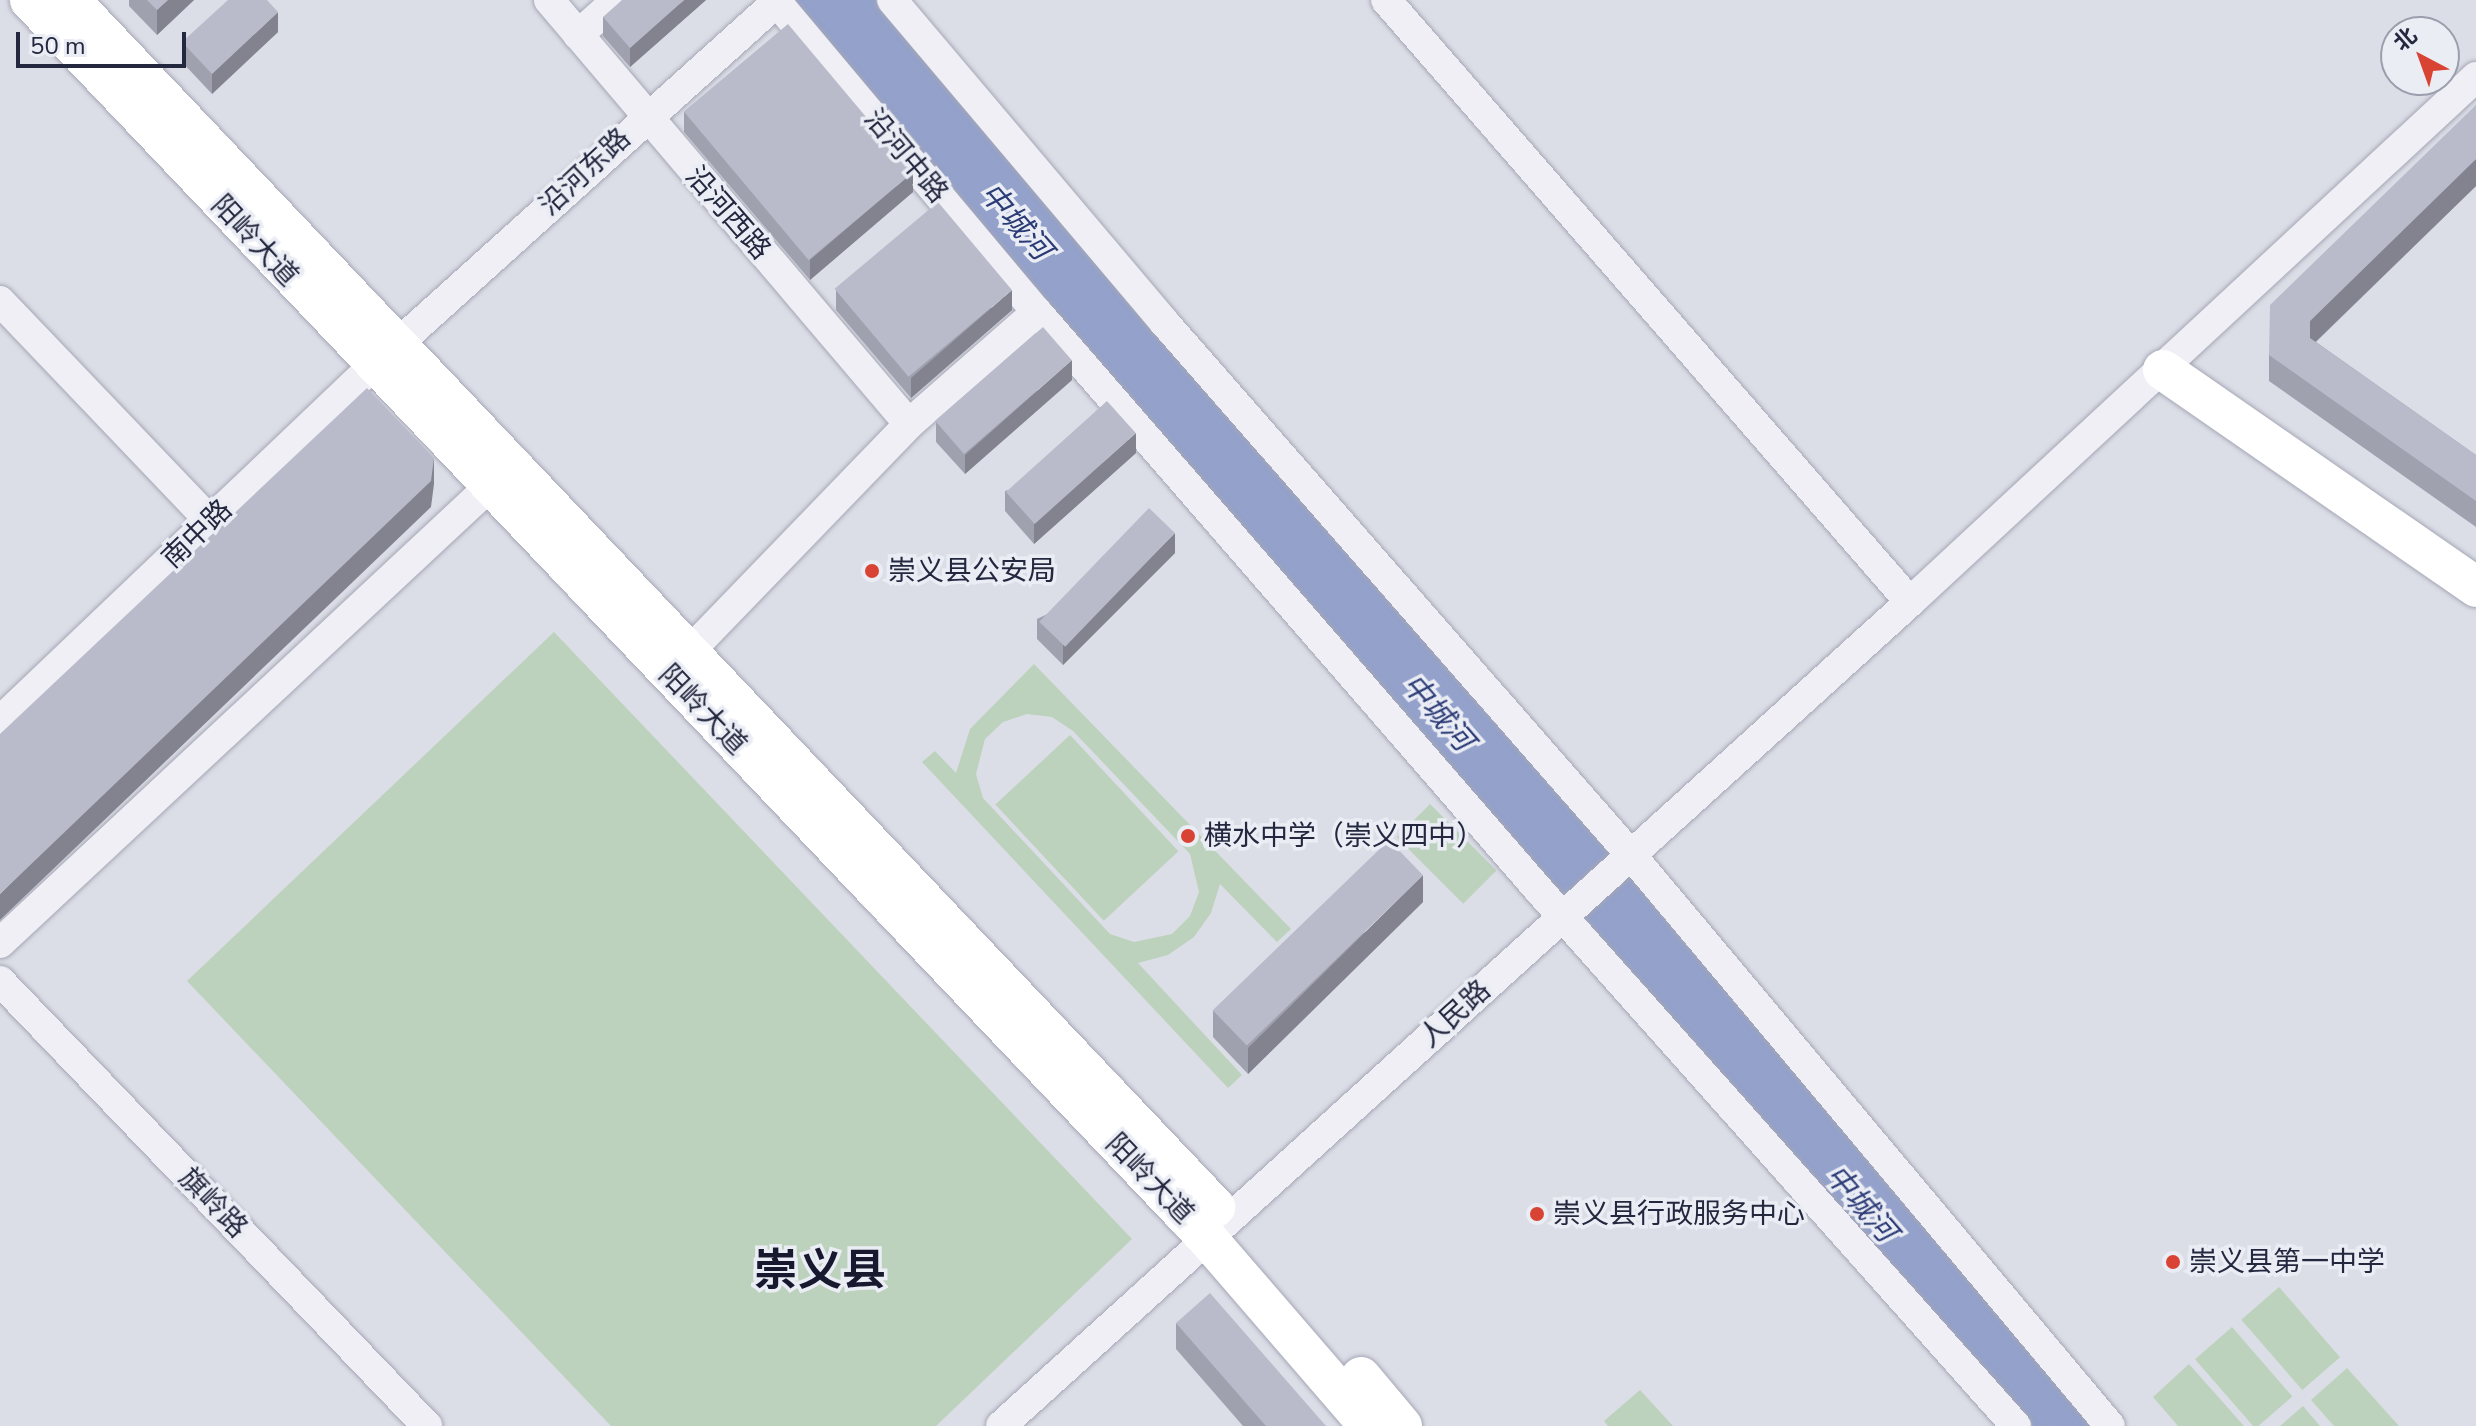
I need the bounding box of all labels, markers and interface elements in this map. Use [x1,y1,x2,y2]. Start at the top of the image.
scale bar [20,16,190,66]
north arrow [2380,16,2460,96]
text: 北 [2387,21,2424,58]
text: 50 m [30,30,86,62]
street label: 沿河中路 [857,102,955,210]
street label: 沿河东路 [533,122,637,222]
street label: 沿河西路 [679,160,777,266]
water label: 中城河 [972,176,1058,268]
street label: 阳岭大道 [205,189,305,293]
street label: 南中路 [155,493,239,575]
place label: 崇义县公安局 [888,554,1056,588]
marker: 崇义县公安局 [863,562,881,580]
street label: 阳岭大道 [652,658,754,762]
water label: 中城河 [1394,667,1480,759]
place label: 横水中学（崇义四中） [1204,819,1484,853]
marker: 横水中学（崇义四中） [1179,827,1197,845]
street label: 人民路 [1413,973,1497,1055]
street label: 阳岭大道 [1099,1127,1201,1231]
water label: 中城河 [1817,1158,1903,1250]
street label: 旗岭路 [172,1161,254,1245]
place label: 崇义县行政服务中心 [1553,1197,1805,1231]
marker: 崇义县行政服务中心 [1528,1205,1546,1223]
district label: 崇义县 [754,1245,886,1297]
place label: 崇义县第一中学 [2189,1245,2385,1279]
marker: 崇义县第一中学 [2164,1253,2182,1271]

